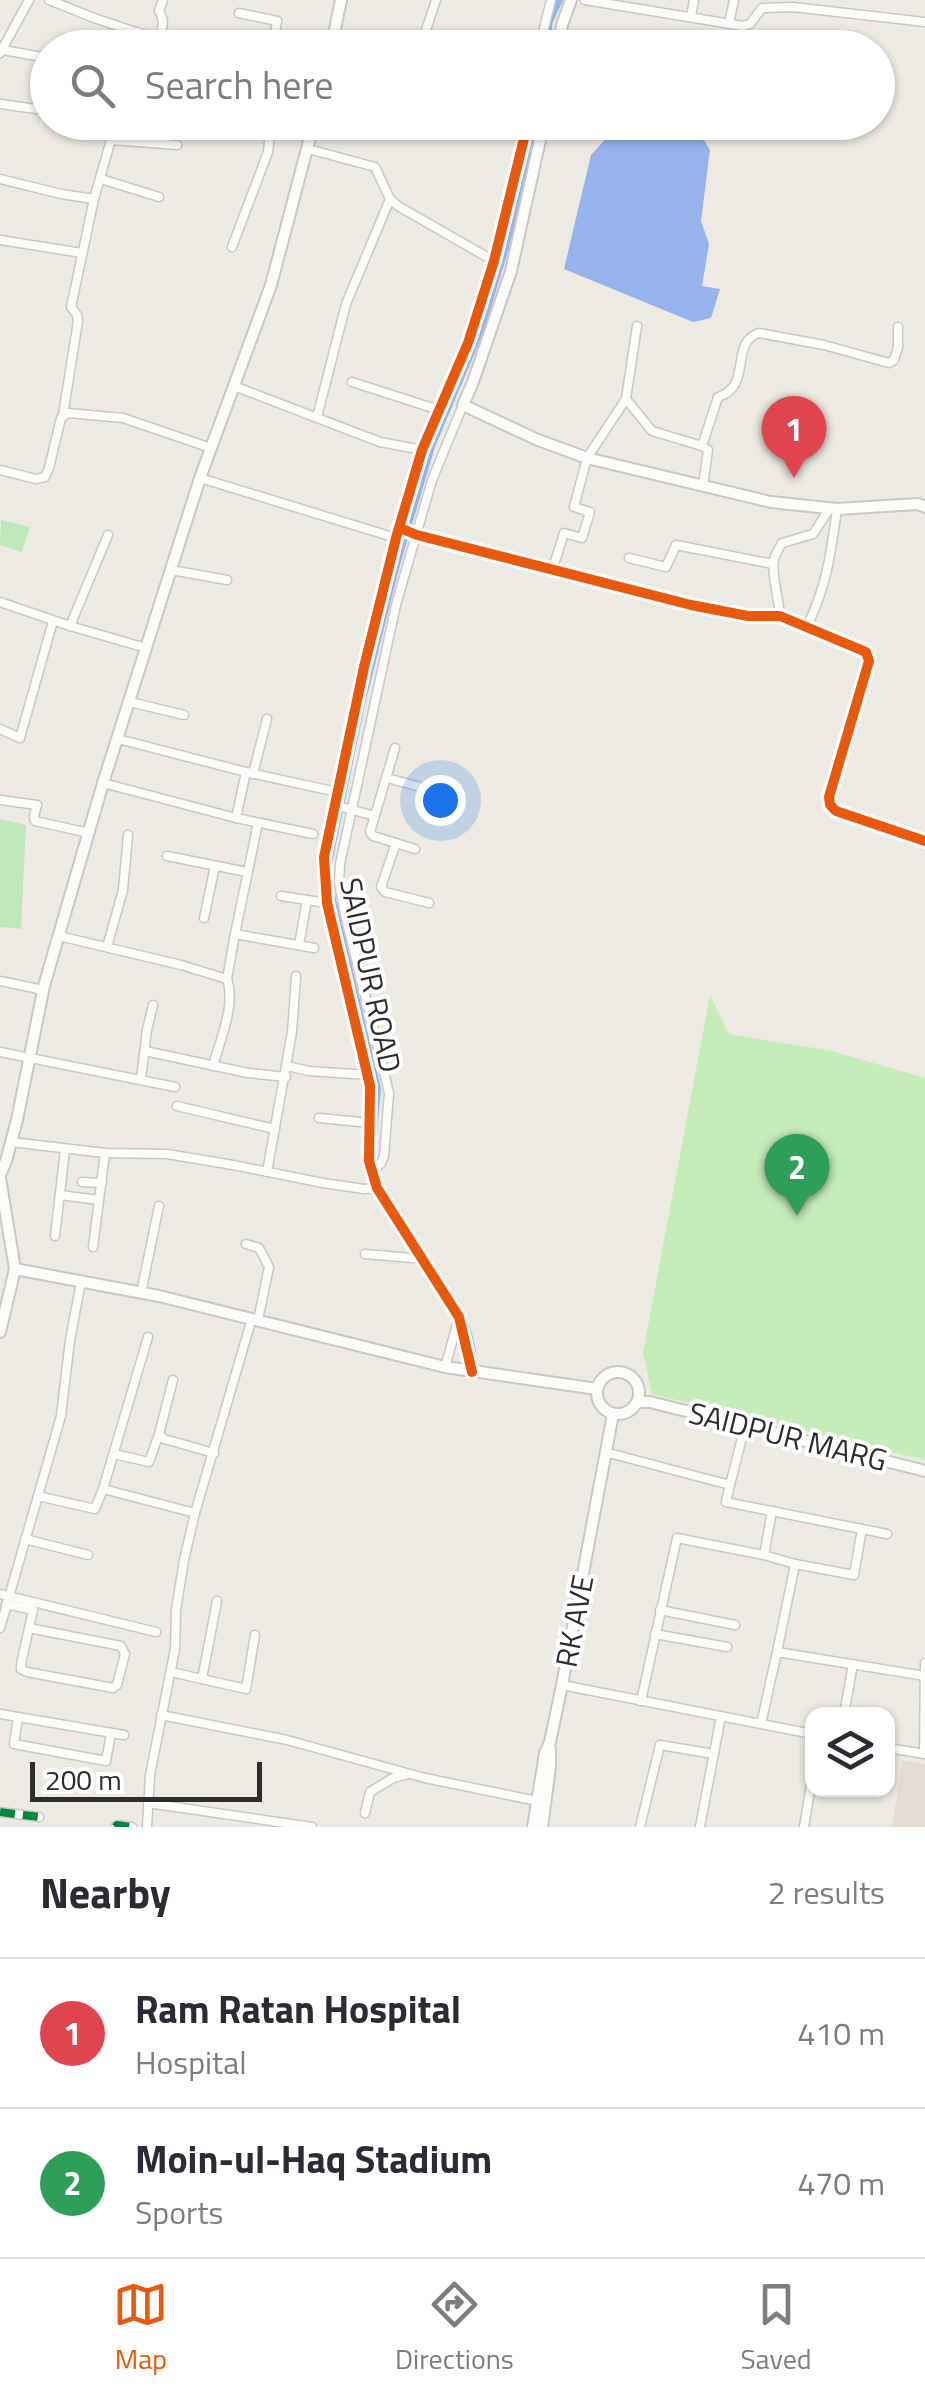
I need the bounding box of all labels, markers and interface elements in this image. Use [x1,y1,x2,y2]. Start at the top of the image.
search box [30,30,895,140]
text: Search here [145,56,333,114]
icon: search [65,58,120,113]
pin: 1 [762,396,826,478]
your location [415,775,466,826]
street label: SAIDPUR ROAD [328,873,414,1077]
pin: 2 [764,1134,830,1216]
street label: SAIDPUR MARG [684,1389,892,1483]
street label: RK AVE [543,1571,605,1671]
map controls [805,1707,895,1797]
button: layers [805,1707,895,1797]
scale bar [30,1757,262,1802]
text: 200 m [45,1758,122,1801]
text: Nearby [40,1860,171,1924]
text: 2 results [768,1868,885,1916]
text: Ram Ratan Hospital [135,1980,461,2038]
text: 1 [64,2009,81,2057]
text: 410 m [797,2009,885,2057]
text: Hospital [135,2038,247,2086]
text: Moin-ul-Haq Stadium [135,2130,492,2188]
text: 2 [64,2159,81,2207]
text: 470 m [797,2159,885,2207]
text: Sports [135,2188,223,2236]
tab: Map [113,2277,168,2380]
tab: Directions [395,2277,514,2380]
tab: Saved [740,2277,812,2380]

